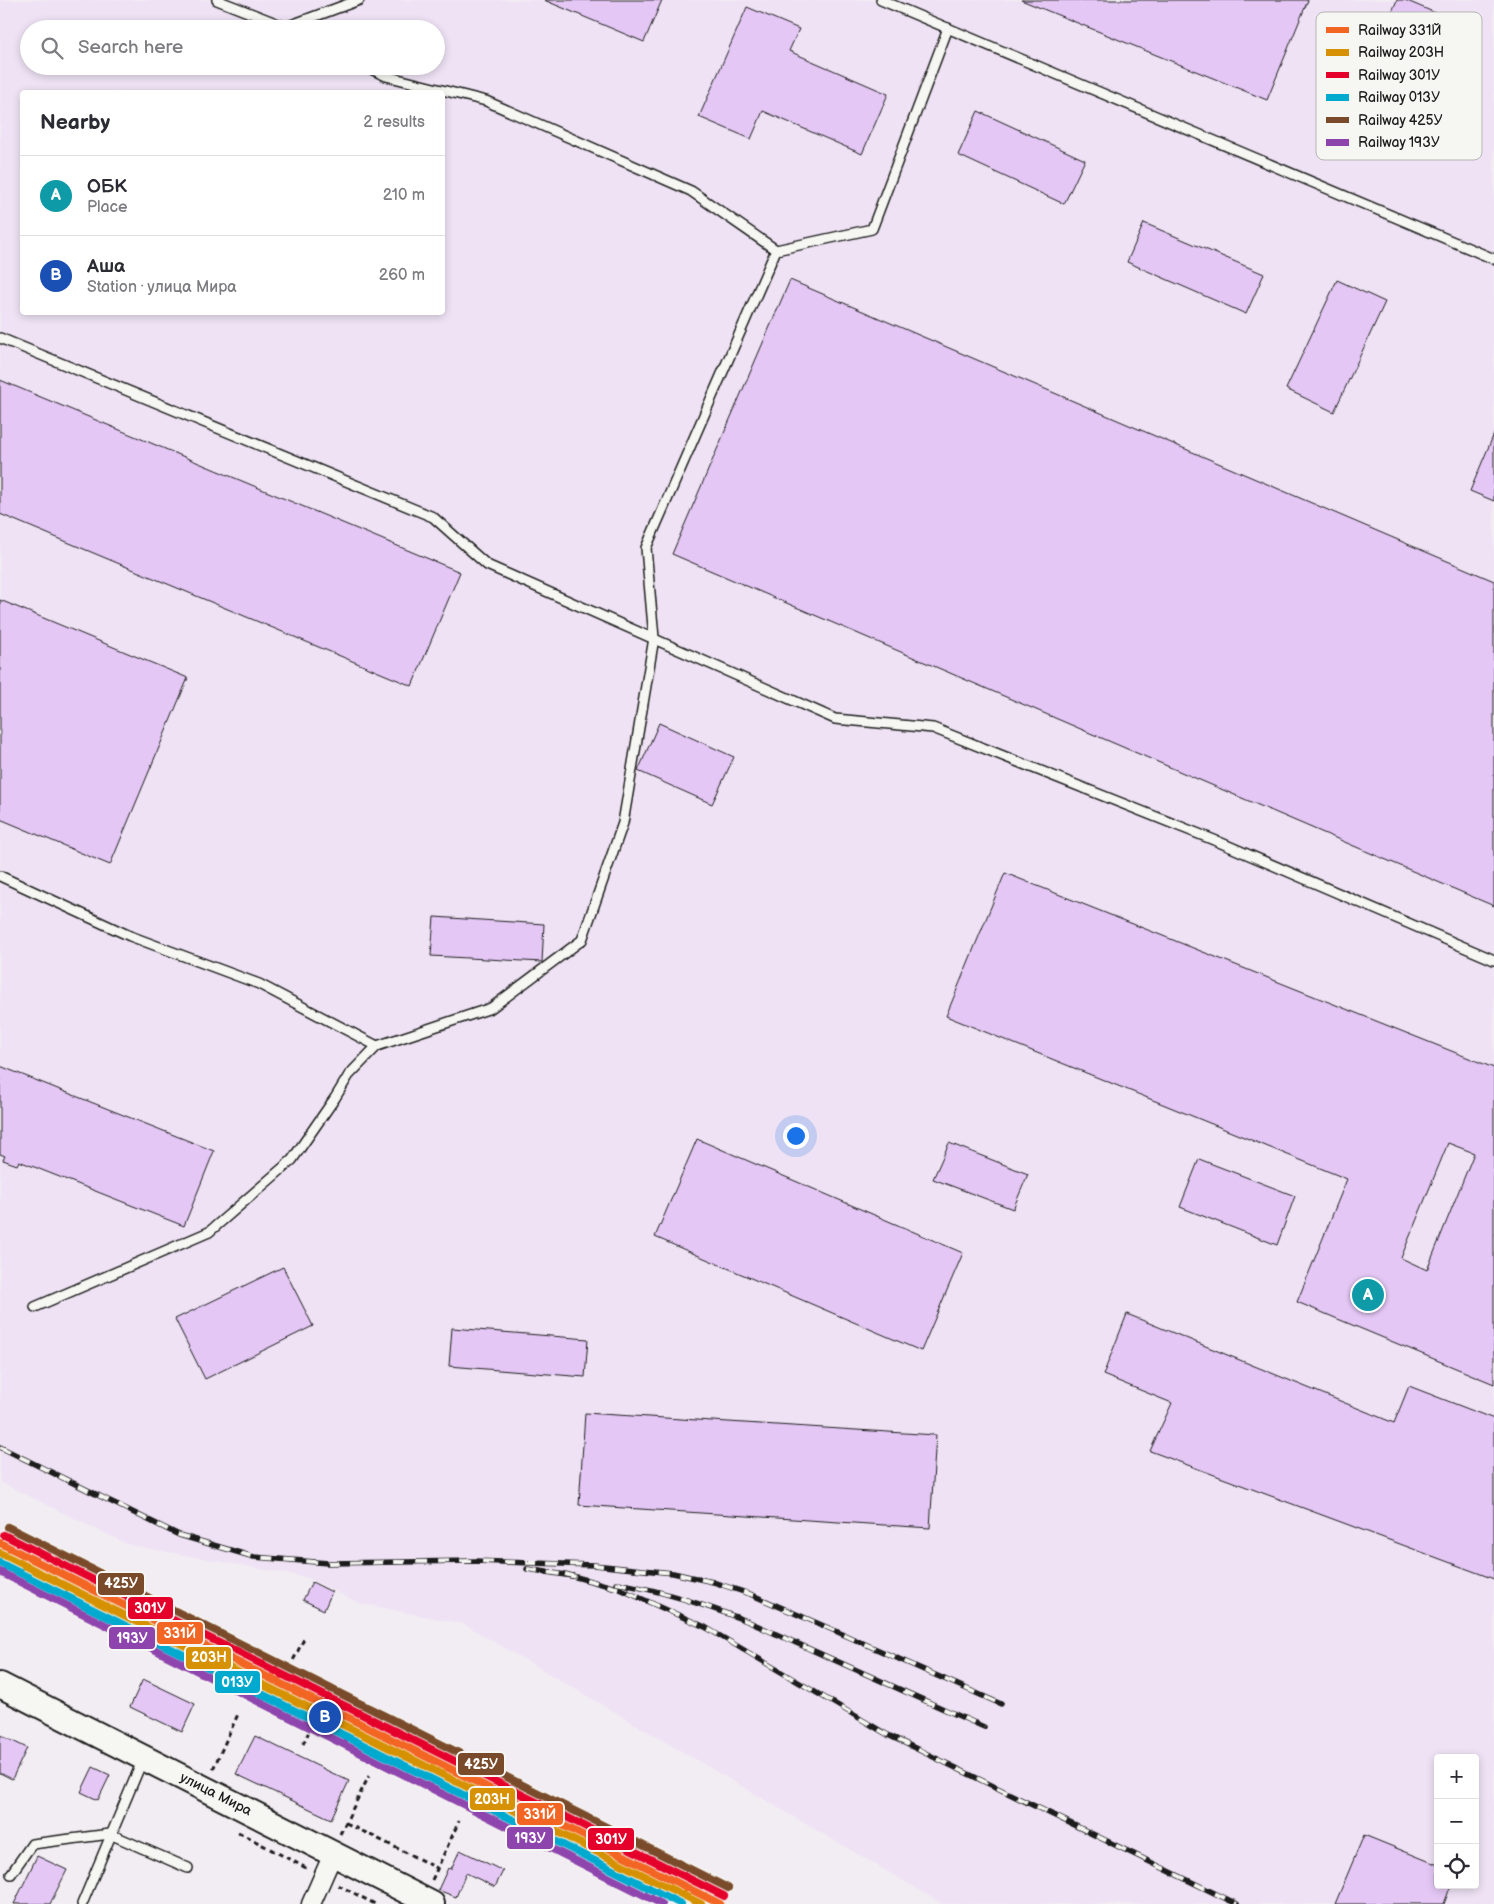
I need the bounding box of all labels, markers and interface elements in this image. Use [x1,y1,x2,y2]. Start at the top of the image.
legend [1316,12,1482,160]
search box [20,20,445,75]
text: Railway 331Й [1358,22,1442,39]
icon: search [38,34,66,62]
text: Search here [78,36,183,59]
text: Railway 203Н [1358,44,1444,61]
text: Railway 301У [1358,67,1440,84]
text: Railway 013У [1358,89,1440,106]
text: Nearby [40,110,110,135]
text: Railway 425У [1358,112,1443,129]
text: 2 results [363,113,425,132]
text: Railway 193У [1358,134,1440,151]
text: ОБК [87,175,127,198]
text: A [51,186,61,205]
text: 210 m [383,186,425,205]
text: Place [87,198,128,217]
text: Аша [87,255,125,278]
text: B [50,266,62,285]
text: 260 m [379,266,425,285]
text: Station · улица Мира [87,278,237,297]
your location [783,1123,809,1149]
pin: A [1352,1276,1384,1314]
line badge: 425У [97,1572,145,1596]
text: 425У [104,1575,138,1592]
line badge: 301У [127,1596,174,1620]
text: 301У [134,1600,166,1617]
line badge: 331Й [156,1621,204,1645]
text: 331Й [164,1623,196,1642]
line badge: 193У [108,1626,156,1650]
text: 193У [116,1630,148,1647]
line badge: 203Н [185,1646,232,1670]
text: 203Н [191,1649,227,1666]
line badge: 013У [214,1670,261,1694]
text: 013У [221,1674,253,1691]
pin: B [309,1698,341,1736]
line badge: 425У [457,1752,505,1776]
map controls [1434,1754,1479,1889]
button: + [1434,1754,1479,1799]
text: 425У [464,1756,498,1773]
street label: улица Мира [177,1769,255,1820]
line badge: 203Н [469,1787,516,1811]
text: 203Н [474,1791,510,1808]
button: − [1434,1799,1479,1844]
line badge: 331Й [516,1802,564,1826]
text: 331Й [524,1804,556,1823]
line badge: 193У [506,1826,554,1850]
line badge: 301У [587,1827,635,1851]
text: 193У [514,1830,546,1847]
text: 301У [595,1831,627,1848]
button: locate [1434,1844,1479,1889]

